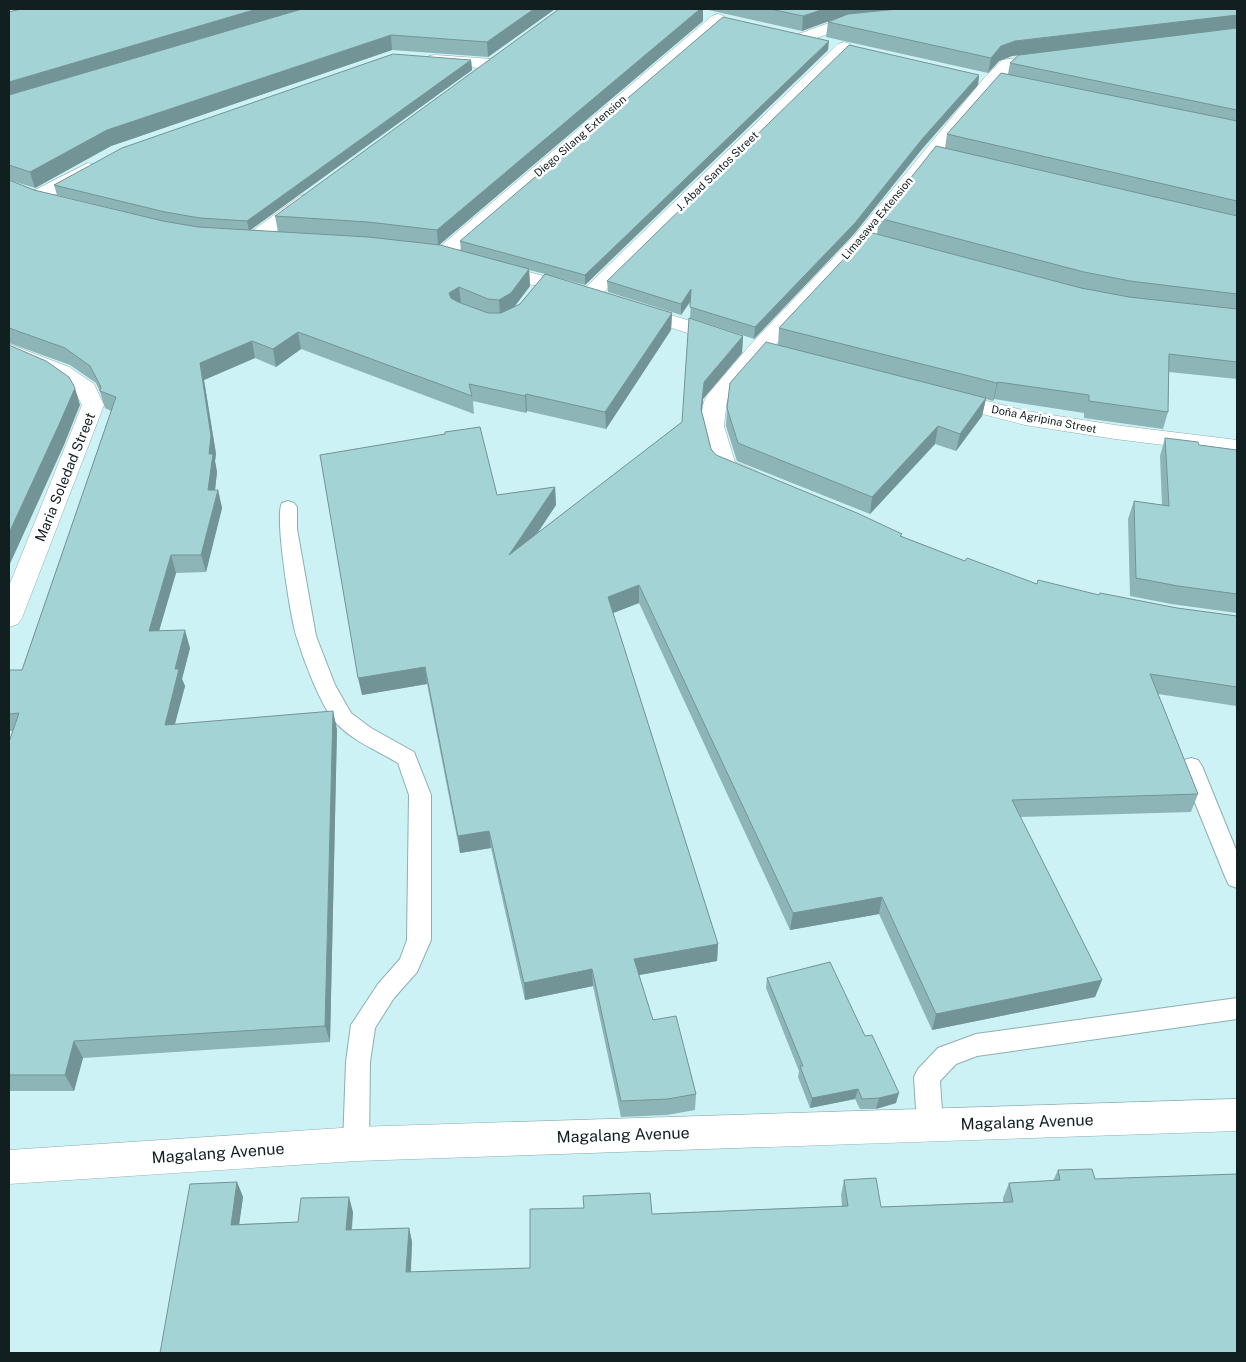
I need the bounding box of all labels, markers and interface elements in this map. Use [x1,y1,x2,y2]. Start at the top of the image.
street label: Diego Silang Extension [532,93,628,179]
street label: J. Abad Santos Street [674,129,760,213]
street label: Limasawa Extension [839,174,915,262]
street label: Doña Agripina Street [990,403,1098,435]
street label: Maria Soledad Street [32,410,98,544]
street label: Magalang Avenue [960,1110,1094,1134]
street label: Magalang Avenue [556,1123,690,1147]
street label: Magalang Avenue [151,1139,285,1167]

